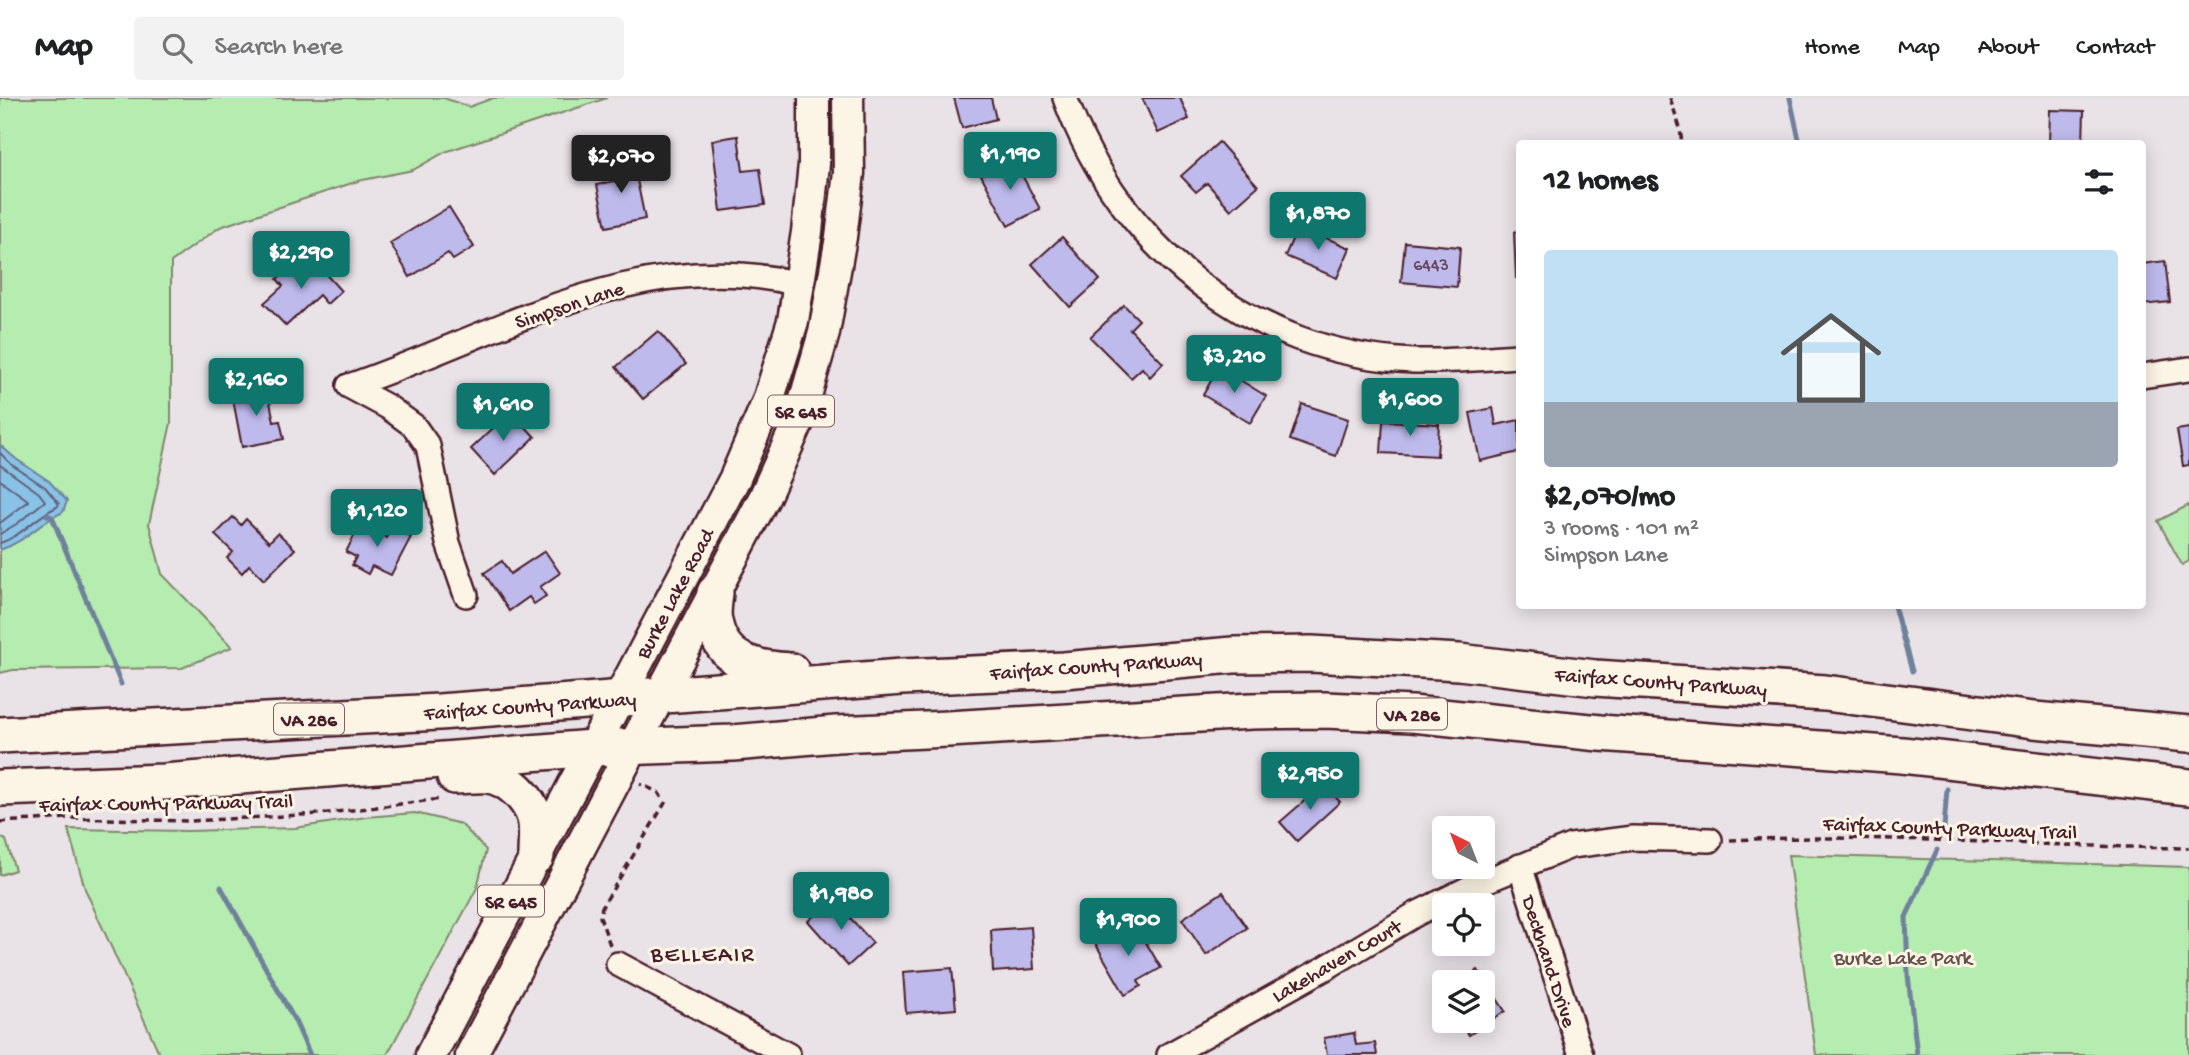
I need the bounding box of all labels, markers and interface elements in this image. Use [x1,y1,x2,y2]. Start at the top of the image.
search box [134,17,624,80]
text: Map [35,29,92,67]
icon: search [158,29,196,67]
text: Search here [214,33,343,64]
text: Home [1804,34,1860,63]
text: Map [1898,34,1940,63]
text: About [1978,34,2038,63]
text: Contact [2076,34,2154,63]
pin: $1,190 [953,132,1067,192]
pin: $2,070 [564,136,678,195]
text: $1,190 [980,141,1040,168]
text: $2,070 [588,144,654,171]
icon: filters [2080,163,2118,201]
text: 12 homes [1544,165,1657,200]
pin: $1,870 [1261,192,1375,252]
text: $1,870 [1286,201,1350,228]
pin: $2,290 [244,232,358,291]
text: $2,290 [269,240,333,267]
house number: 6443 [1413,256,1449,277]
street label: Simpson Lane [512,278,629,337]
icon: home [1768,295,1894,421]
pin: $3,210 [1177,336,1291,395]
text: $3,210 [1202,344,1266,371]
pin: $2,160 [199,358,313,418]
text: $2,160 [225,367,287,394]
pin: $1,600 [1353,378,1467,438]
pin: $1,610 [446,384,560,443]
text: $1,600 [1378,387,1442,414]
text: $1,610 [473,392,533,419]
road number: SR 645 [768,396,834,426]
text: $2,070/mo [1544,481,1675,516]
pin: $1,120 [320,490,434,549]
text: $1,120 [347,498,407,525]
text: 3 rooms · 101 m² [1544,516,1699,543]
street label: Burke Lake Road [632,524,723,665]
text: Simpson Lane [1544,543,1668,570]
street label: Fairfax County Parkway [988,649,1203,688]
street label: Fairfax County Parkway [1553,665,1768,704]
street label: Fairfax County Parkway [422,689,637,728]
road number: VA 286 [1377,698,1447,730]
road number: VA 286 [274,704,344,734]
pin: $2,950 [1253,752,1367,812]
text: $2,950 [1277,761,1343,788]
street label: Fairfax County Parkway Trail [38,791,293,820]
street label: Fairfax County Parkway Trail [1821,814,2077,847]
north arrow [1432,816,1494,878]
map controls [1432,816,1495,1033]
pin: $1,980 [784,872,898,932]
text: $1,980 [809,881,873,908]
road number: SR 645 [478,886,544,916]
street label: Deckhand Drive [1513,891,1580,1032]
button: locate [1432,893,1495,956]
pin: $1,900 [1071,898,1185,958]
text: $1,900 [1096,907,1160,934]
street label: Lakehaven Court [1268,915,1409,1010]
district label: BELLEAIR [650,943,755,970]
park label: Burke Lake Park [1833,948,1975,973]
button: layers [1432,970,1495,1033]

